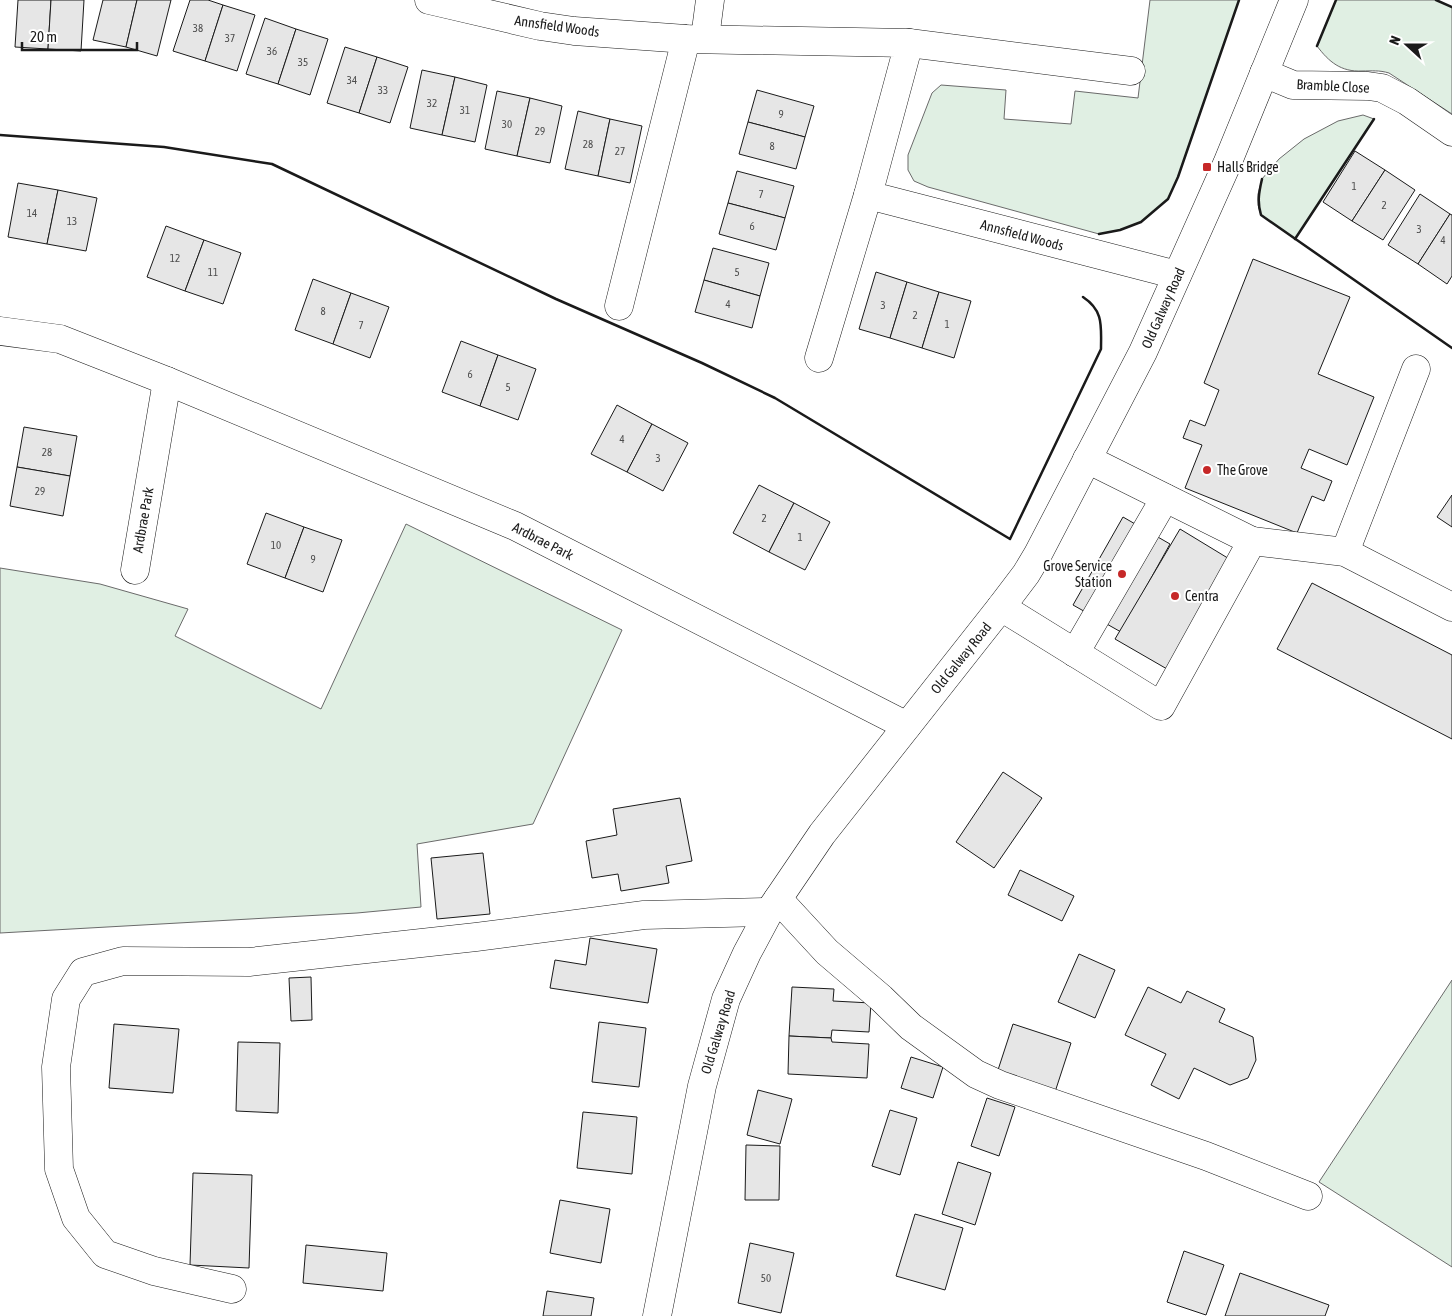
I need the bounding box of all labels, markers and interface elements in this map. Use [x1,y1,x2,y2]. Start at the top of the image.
street label: Annsfield Woods [514,12,600,40]
scale bar [22,20,138,52]
north arrow [1382,20,1432,70]
house number: 38 [193,22,203,34]
text: 20 m [30,28,57,45]
house number: 37 [225,32,235,44]
text: N [1386,34,1404,47]
house number: 36 [267,45,277,57]
house number: 35 [298,56,308,68]
house number: 34 [347,74,357,86]
street label: Bramble Close [1296,76,1370,96]
house number: 33 [378,84,388,96]
house number: 32 [427,97,437,109]
house number: 31 [460,104,470,116]
house number: 9 [778,108,784,120]
house number: 30 [502,118,512,130]
house number: 29 [535,125,545,137]
house number: 28 [583,138,593,150]
house number: 8 [769,140,775,152]
house number: 27 [615,145,625,157]
place label: Halls Bridge [1217,159,1279,175]
marker: Halls Bridge [1201,161,1213,173]
house number: 1 [1351,180,1357,192]
house number: 7 [758,188,764,200]
house number: 2 [1381,199,1387,211]
house number: 14 [27,207,37,219]
house number: 13 [67,215,77,227]
street label: Annsfield Woods [979,216,1065,254]
house number: 6 [749,220,755,232]
house number: 3 [1416,223,1422,235]
house number: 4 [1440,234,1446,246]
house number: 12 [170,252,180,264]
street label: Old Galway Road [1138,265,1188,351]
house number: 11 [208,266,218,278]
house number: 5 [734,266,740,278]
house number: 4 [725,298,731,310]
house number: 3 [880,299,886,311]
house number: 8 [320,305,326,317]
house number: 2 [912,309,918,321]
house number: 1 [944,318,950,330]
house number: 7 [358,319,364,331]
house number: 6 [467,368,473,380]
house number: 5 [505,381,511,393]
house number: 4 [619,433,625,445]
house number: 28 [42,446,52,458]
house number: 3 [655,452,661,464]
place label: The Grove [1217,462,1268,478]
marker: The Grove [1201,464,1213,476]
house number: 29 [35,485,45,497]
street label: Ardbrae Park [129,486,157,554]
house number: 2 [761,512,767,524]
street label: Ardbrae Park [510,519,576,563]
house number: 1 [797,531,803,543]
house number: 10 [271,539,281,551]
house number: 9 [310,553,316,565]
place label: Grove Service Station [1043,558,1112,590]
marker: Grove Service Station [1116,568,1128,580]
place label: Centra [1185,588,1219,604]
marker: Centra [1169,590,1181,602]
street label: Old Galway Road [927,619,995,697]
street label: Old Galway Road [698,988,738,1076]
house number: 50 [761,1272,771,1284]

